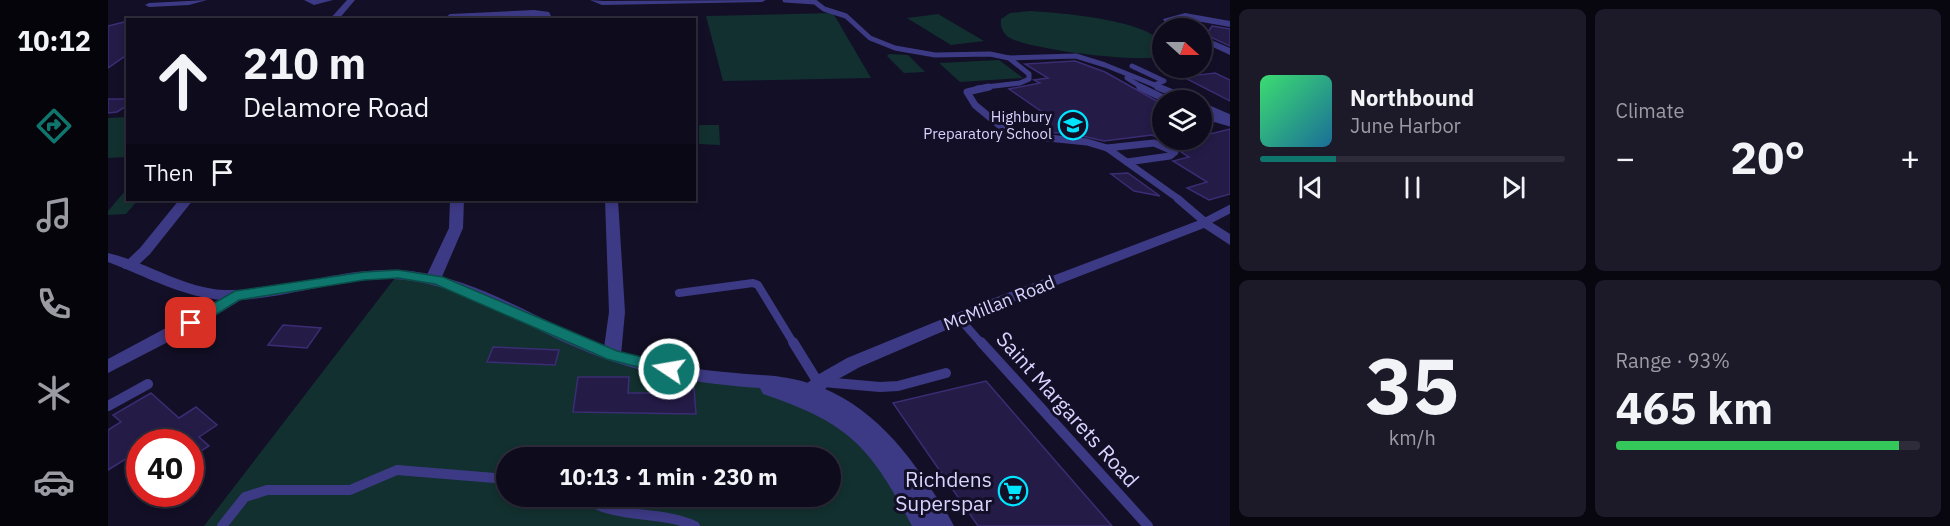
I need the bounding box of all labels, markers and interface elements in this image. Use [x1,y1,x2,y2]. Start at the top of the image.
north arrow [1152,18,1212,78]
map controls [1152,18,1212,150]
text: 10:12 [17,23,91,58]
text: 210 m [243,36,366,91]
icon: ahead [144,42,222,120]
text: Northbound [1350,83,1474,112]
text: Delamore Road [243,89,429,124]
button: layers [1152,90,1212,150]
text: Climate [1616,97,1684,124]
icon: directions [33,105,75,147]
place label: Highbury Preparatory School [923,107,1053,143]
school or university icon: Highbury Preparatory School [1057,109,1089,141]
text: June Harbor [1350,112,1461,139]
text: 20° [1730,128,1805,186]
text: − [1616,136,1635,179]
text: + [1900,136,1920,179]
icon: arrive [206,156,239,189]
text: Then [144,158,194,187]
icon: previous [1294,171,1327,204]
icon: pause [1396,171,1429,204]
icon: next [1497,171,1530,204]
icon: music [33,194,75,236]
street label: McMillan Road [940,270,1058,336]
icon: phone [33,283,75,325]
pin [165,297,216,348]
icon: arrive [174,306,207,339]
street label: Saint Margarets Road [990,325,1146,493]
text: 35 [1365,334,1459,435]
position arrow [637,337,701,401]
text: Range · 93% [1616,347,1730,374]
icon: climate [33,372,75,414]
text: 465 km [1616,378,1773,436]
text: km/h [1389,424,1436,451]
speed limit sign: 40 [126,429,204,507]
icon: car [33,461,75,503]
text: 10:13 · 1 min · 230 m [559,462,778,491]
place label: Richdens Superspar [895,465,992,517]
supermarket icon: Richdens Superspar [997,475,1029,507]

